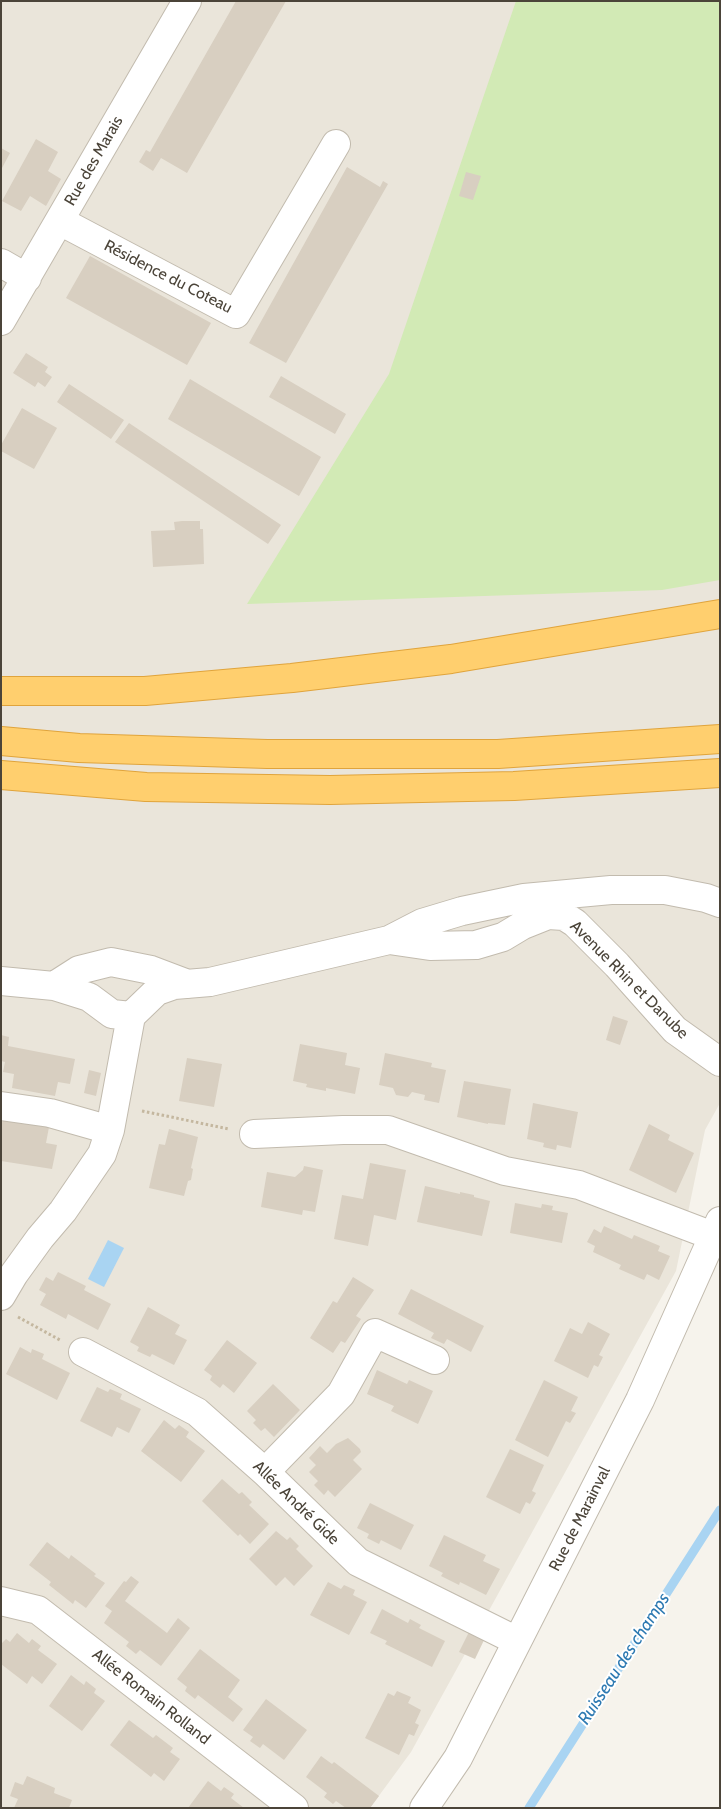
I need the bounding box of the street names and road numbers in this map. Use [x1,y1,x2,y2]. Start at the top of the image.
street label: Rue des Marais [61,113,127,209]
street label: Résidence du Coteau [101,236,235,318]
street label: Avenue Rhin et Danube [566,917,692,1043]
street label: Allée André Gide [249,1457,343,1549]
street label: Rue de Marainval [545,1463,615,1575]
street label: Allée Romain Rolland [88,1645,214,1749]

